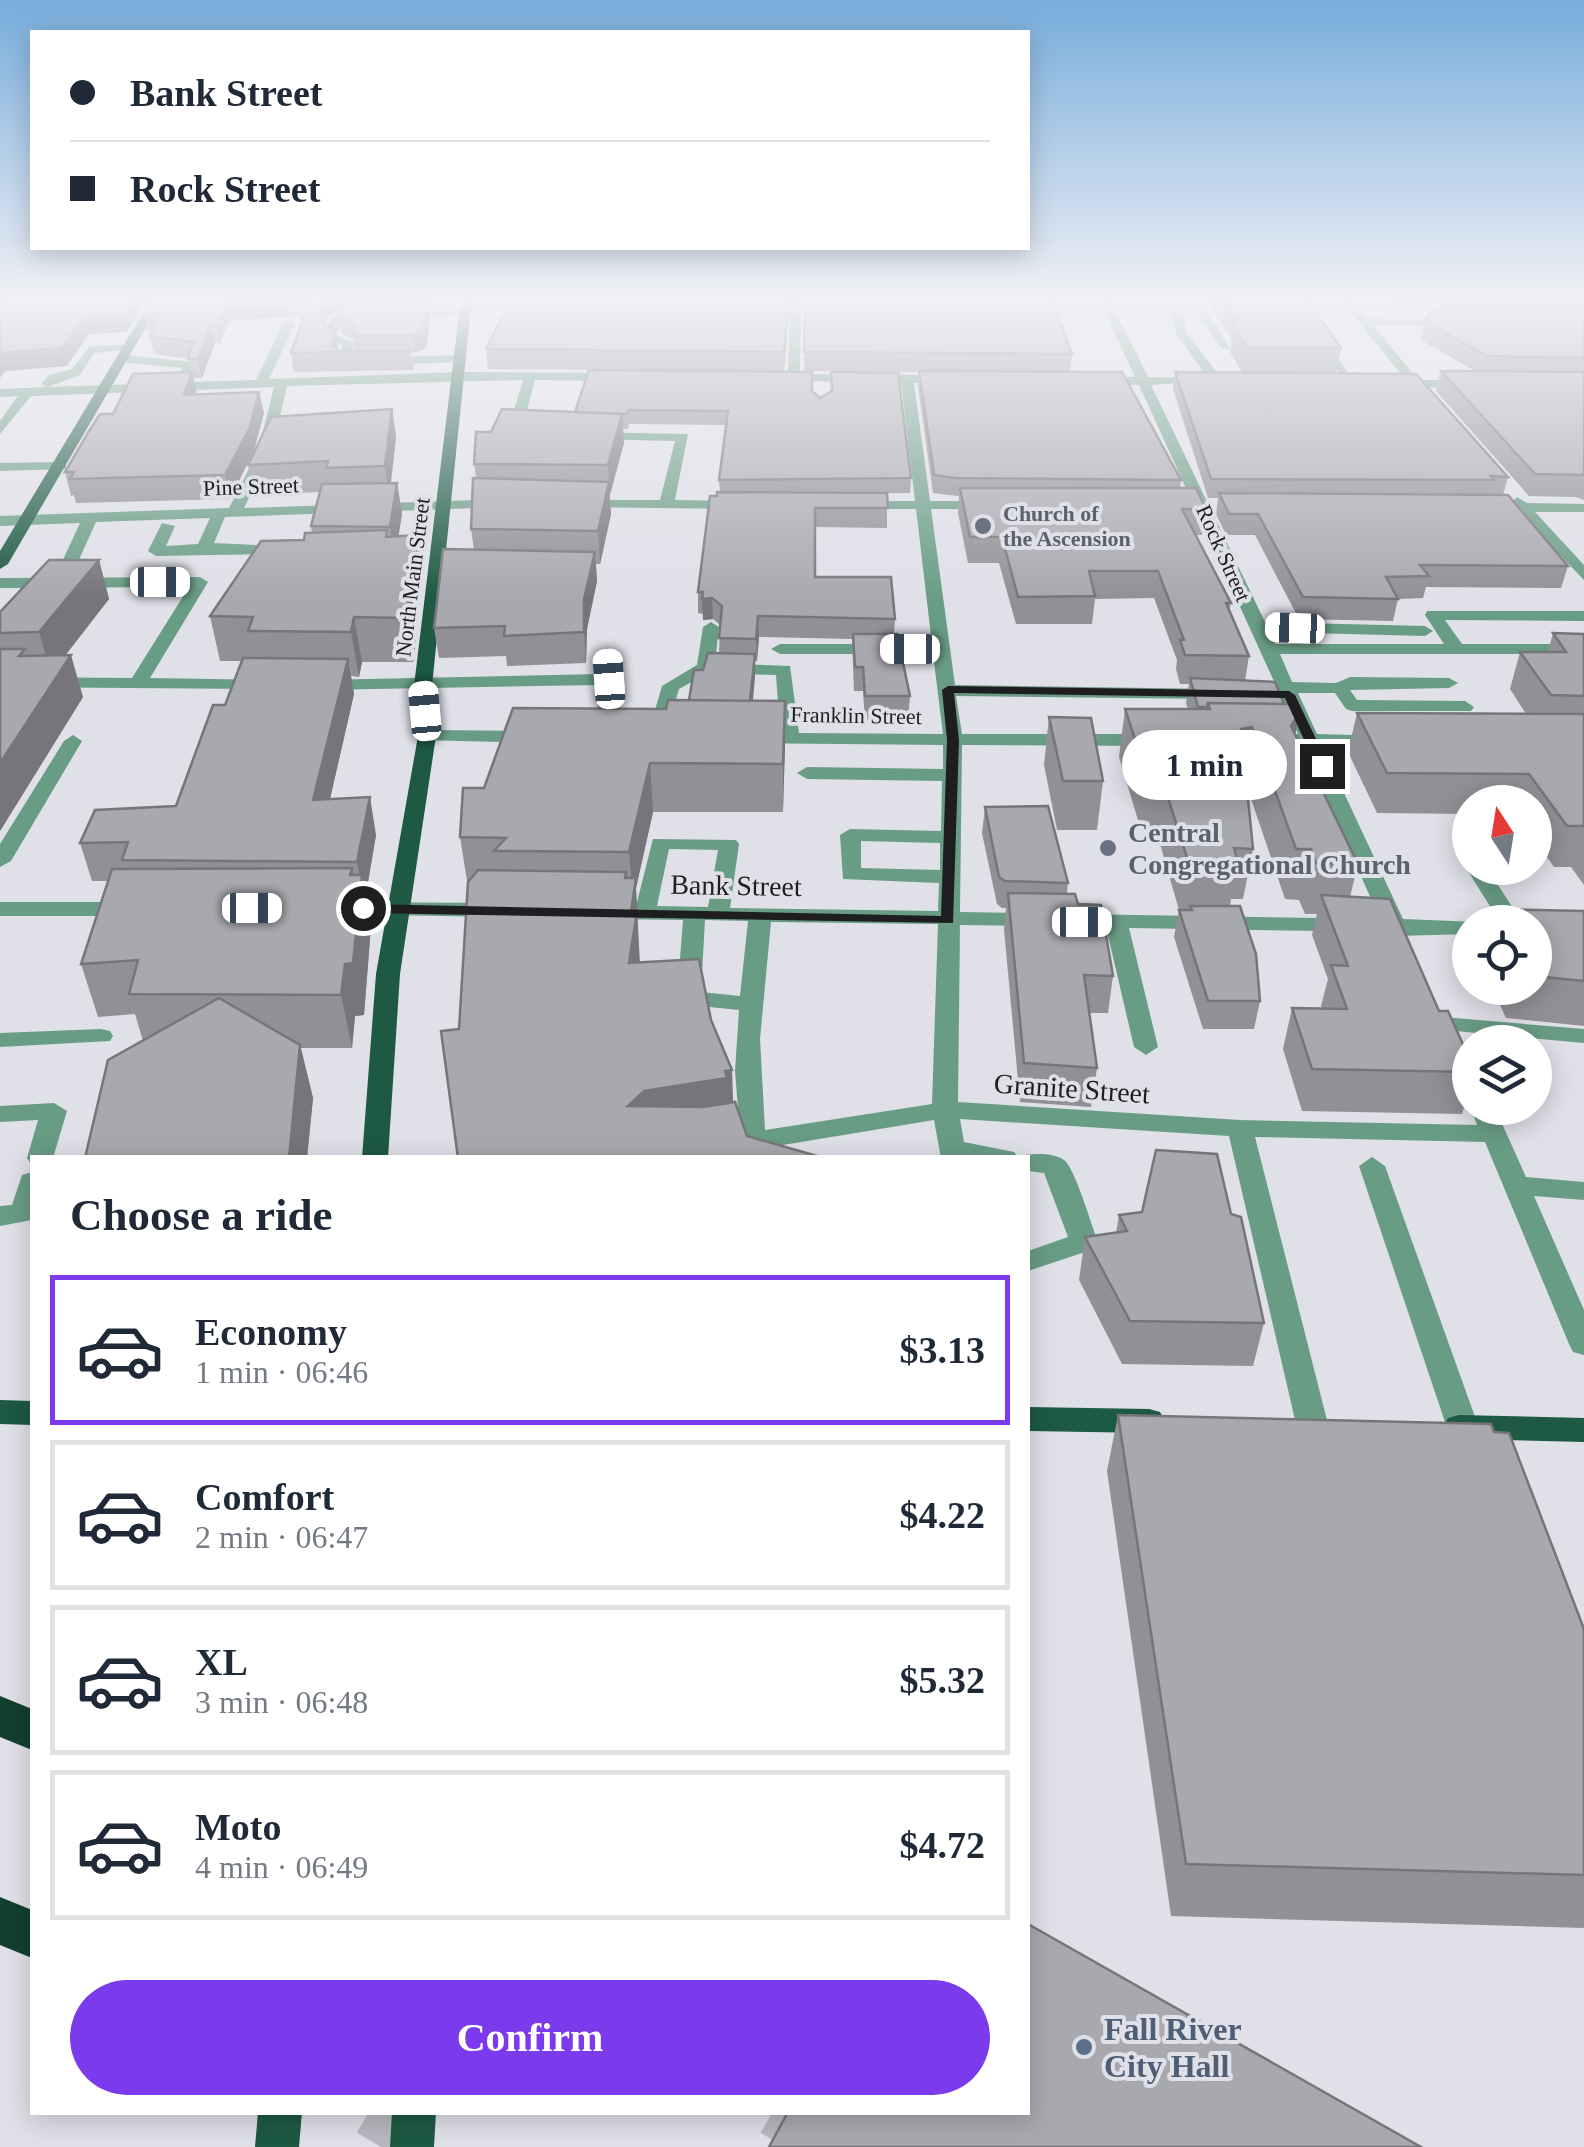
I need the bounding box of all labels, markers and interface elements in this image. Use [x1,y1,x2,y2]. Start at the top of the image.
text: Bank Street [130,72,322,114]
text: Rock Street [130,168,320,210]
street label: Pine Street [203,472,299,501]
street label: North Main Street [390,496,435,658]
place label: Church of the Ascension [1003,501,1131,551]
street label: Rock Street [1191,501,1256,605]
marker: Church of the Ascension [972,515,994,537]
car [130,567,190,597]
car [1264,612,1326,644]
car [880,634,940,664]
car [592,648,626,710]
car [407,680,443,742]
street label: Franklin Street [790,702,922,729]
callout: 1 min [1122,731,1287,801]
route end [1300,744,1345,789]
text: 1 min [1166,747,1243,783]
north arrow [1452,785,1552,885]
map controls [1452,785,1552,1125]
place label: Central Congregational Church [1128,817,1411,880]
marker: Central Congregational Church [1097,837,1119,859]
street label: Bank Street [670,869,802,902]
route start [341,886,386,931]
car [222,893,282,923]
button: locate [1452,905,1552,1005]
car [1052,907,1112,937]
button: layers [1452,1025,1552,1125]
street label: Granite Street [993,1068,1151,1109]
text: Choose a ride [70,1190,333,1240]
icon: car [75,1305,165,1395]
text: Economy [195,1311,347,1353]
text: $3.13 [900,1329,985,1371]
text: 1 min · 06:46 [195,1354,368,1390]
icon: car [75,1470,165,1560]
text: Comfort [195,1476,334,1518]
text: $4.22 [900,1494,985,1536]
text: 2 min · 06:47 [195,1519,368,1555]
icon: car [75,1635,165,1725]
text: XL [195,1641,248,1683]
text: $5.32 [900,1659,985,1701]
text: 3 min · 06:48 [195,1684,368,1720]
icon: car [75,1800,165,1890]
text: Moto [195,1806,282,1848]
text: $4.72 [900,1824,985,1866]
text: 4 min · 06:49 [195,1849,368,1885]
button: Confirm [70,1980,990,2095]
place label: Fall River City Hall [1104,2011,1242,2084]
marker: Fall River City Hall [1073,2036,1095,2058]

